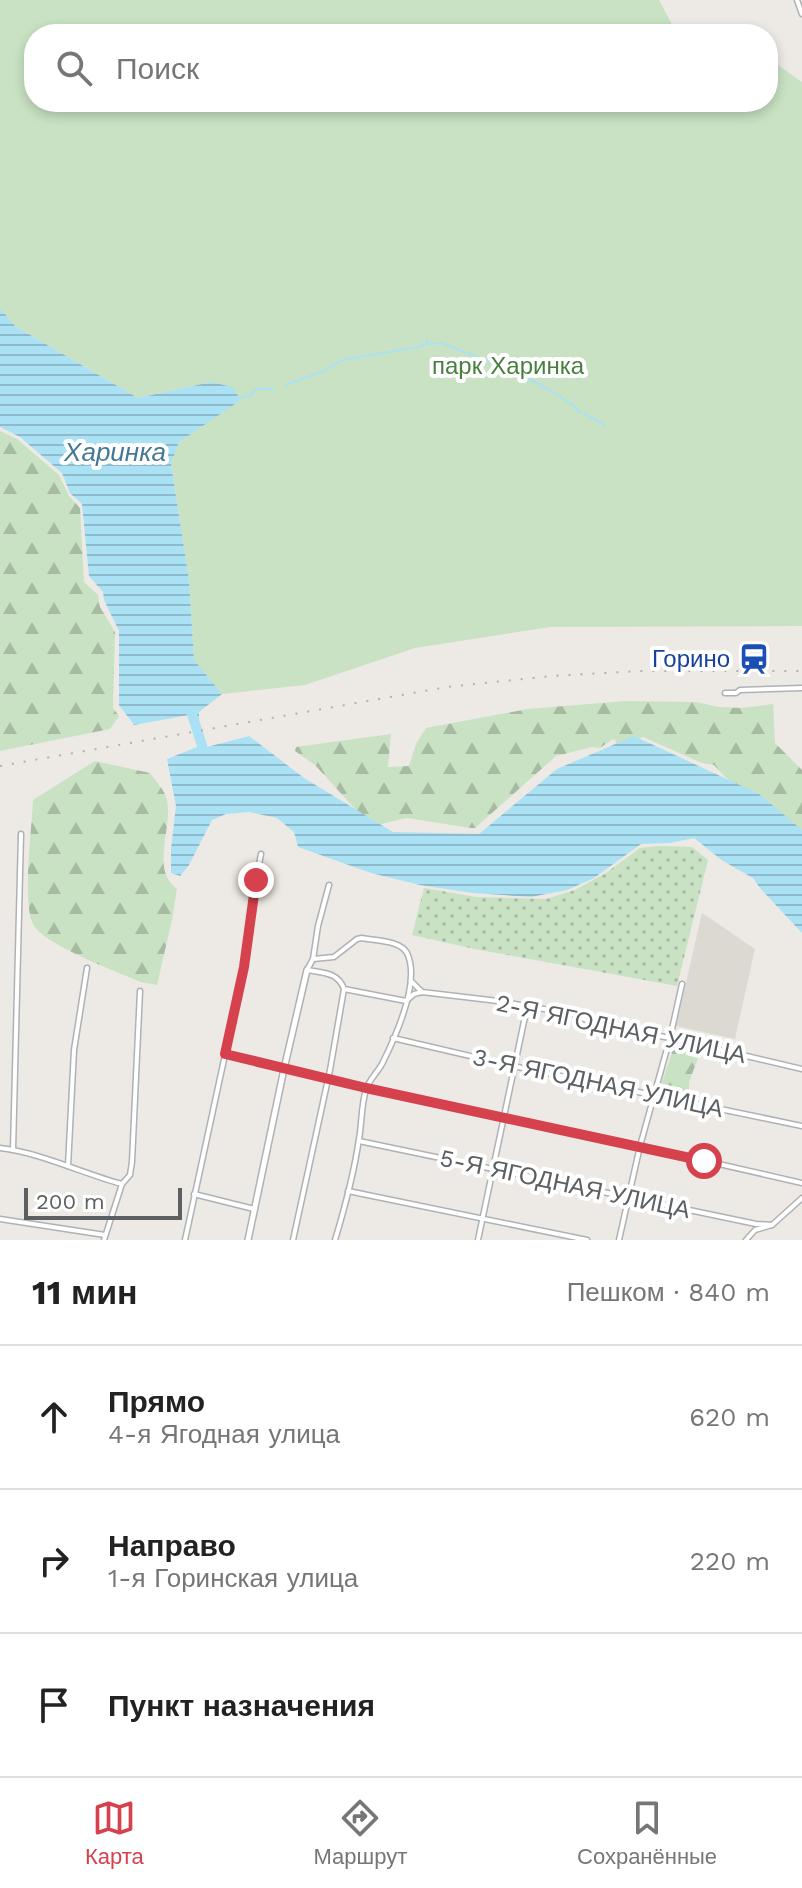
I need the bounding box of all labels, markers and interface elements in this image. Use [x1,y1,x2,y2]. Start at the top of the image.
search box [24,24,778,112]
icon: search [52,46,96,90]
text: Поиск [116,51,199,86]
park label: парк Харинка [432,352,585,380]
water label: Харинка [63,437,166,467]
station icon: Горино [737,642,771,676]
place label: Горино [652,645,730,673]
route end [238,862,274,898]
street label: 2-Я ЯГОДНАЯ УЛИЦА [494,989,748,1069]
street label: 3-Я ЯГОДНАЯ УЛИЦА [470,1043,726,1123]
route start [686,1143,722,1179]
street label: 5-Я ЯГОДНАЯ УЛИЦА [437,1144,693,1224]
scale bar [24,1184,182,1220]
text: 200 m [36,1189,105,1214]
text: 11 мин [32,1272,138,1312]
text: Пешком · 840 m [567,1277,770,1307]
text: Прямо [108,1384,205,1419]
icon: ahead [32,1395,76,1439]
text: 620 m [689,1402,770,1432]
text: 4-я Ягодная улица [108,1419,340,1449]
text: Направо [108,1528,236,1563]
icon: right [32,1539,76,1583]
text: 220 m [690,1546,770,1576]
text: 1-я Горинская улица [108,1563,358,1593]
icon: arrive [32,1683,76,1727]
text: Пункт назначения [108,1688,375,1723]
tab: Карта [85,1796,144,1870]
tab: Маршрут [314,1796,407,1870]
tab: Сохранённые [577,1796,717,1870]

